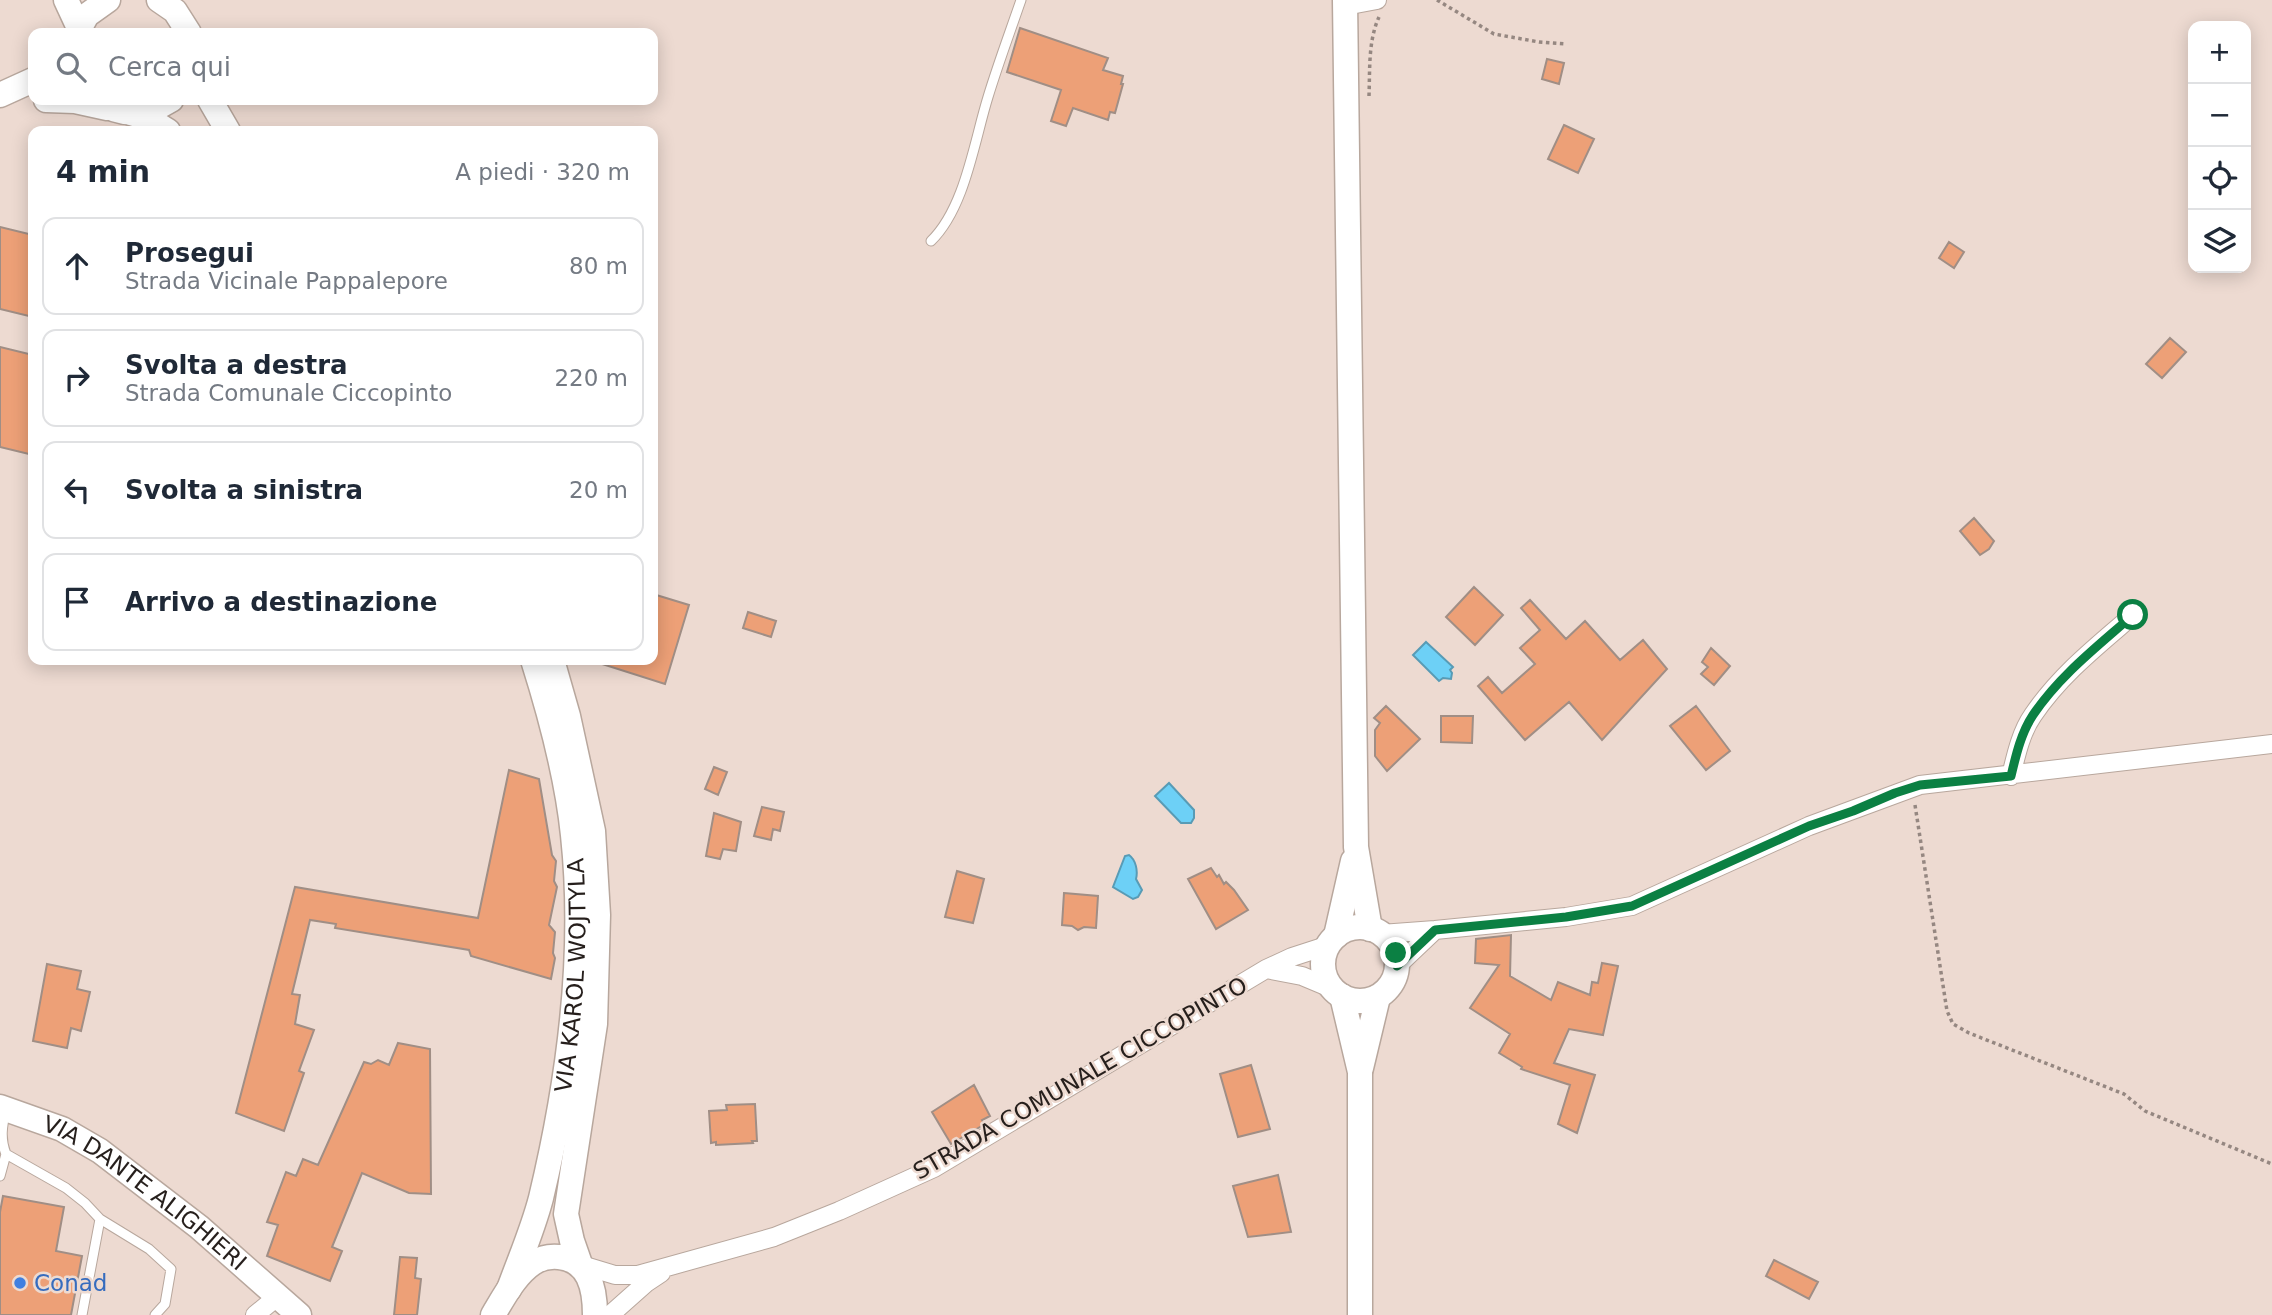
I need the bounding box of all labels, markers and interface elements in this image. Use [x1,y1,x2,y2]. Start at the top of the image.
map controls [2188,21,2251,273]
button: + [2188,21,2251,84]
search box [28,28,658,105]
icon: search [52,48,90,86]
text: Cerca qui [108,52,231,82]
button: − [2188,84,2251,147]
button: locate [2188,147,2251,210]
text: 4 min [56,154,150,189]
text: A piedi · 320 m [455,159,630,185]
button: layers [2188,210,2251,273]
text: Prosegui [125,238,254,268]
icon: ahead [58,247,96,285]
text: 80 m [569,253,628,279]
text: Strada Vicinale Pappalepore [125,268,448,294]
text: Svolta a destra [125,350,348,380]
icon: right [58,359,96,397]
text: 220 m [554,365,628,391]
text: Strada Comunale Ciccopinto [125,380,452,406]
icon: left [58,471,96,509]
text: Svolta a sinistra [125,475,363,505]
text: 20 m [569,477,628,503]
icon: arrive [58,583,96,621]
text: Arrivo a destinazione [125,587,437,617]
route start [2117,599,2148,630]
street label: VIA KAROL WOJTYLA [550,857,590,1094]
route end [1380,937,1411,968]
street label: STRADA COMUNALE CICCOPINTO [908,971,1252,1185]
street label: VIA DANTE ALIGHIERI [40,1110,252,1276]
place label: Conad [34,1270,107,1296]
marker: Conad [12,1275,28,1291]

